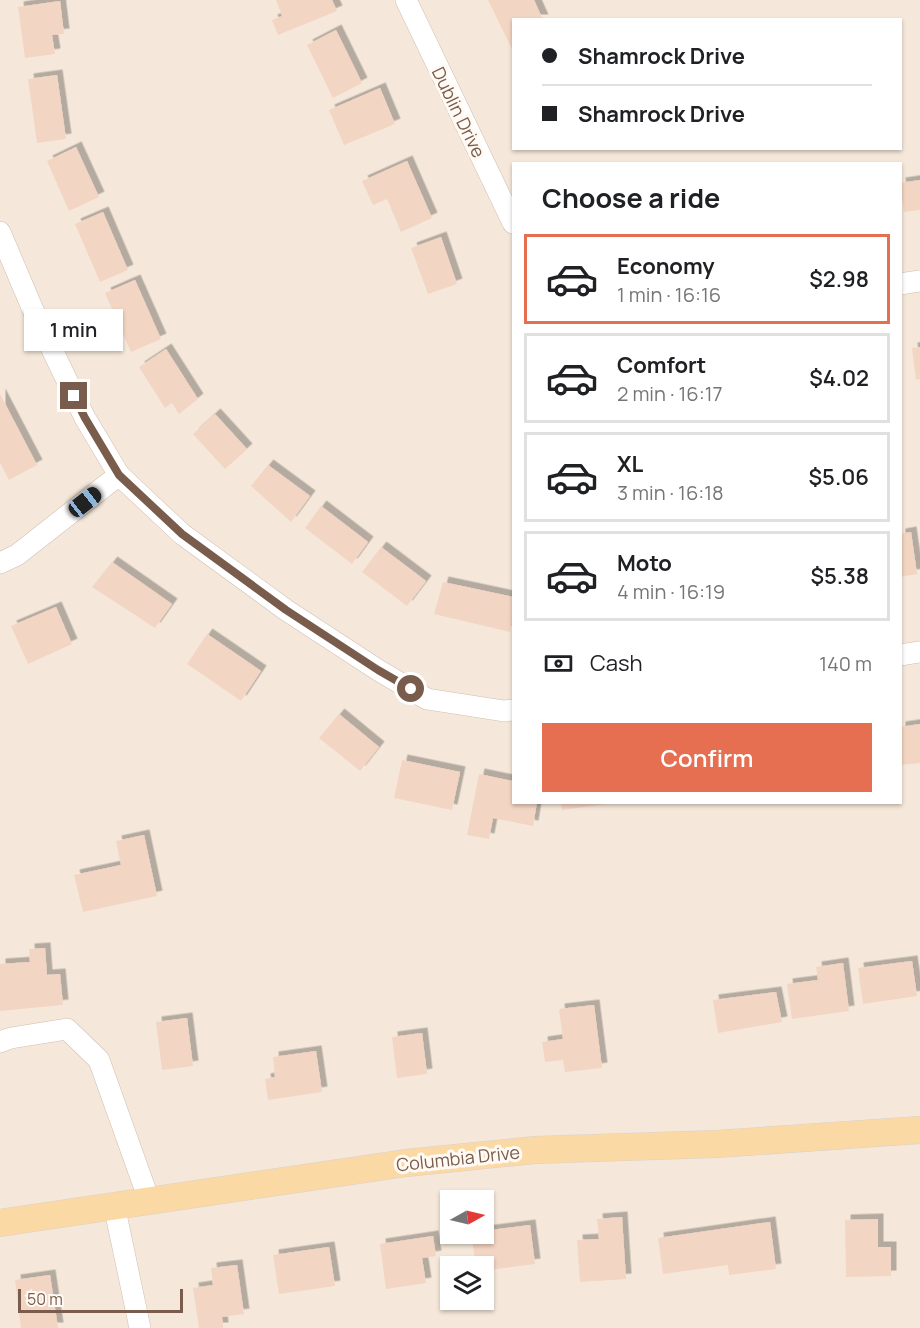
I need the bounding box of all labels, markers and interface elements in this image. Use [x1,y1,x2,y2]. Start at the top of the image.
text: Shamrock Drive [578,41,745,71]
street label: Dublin Drive [427,63,491,161]
text: Shamrock Drive [578,99,745,129]
text: Choose a ride [542,179,720,216]
text: Economy [617,251,715,281]
icon: car [545,252,599,306]
text: $2.98 [809,264,869,294]
text: 1 min · 16:16 [617,281,721,308]
callout: 1 min [25,309,124,351]
text: 1 min [50,316,97,343]
text: Comfort [617,350,706,380]
icon: car [545,351,599,405]
text: $4.02 [809,363,869,393]
text: 2 min · 16:17 [617,380,722,407]
route end [60,382,87,409]
text: XL [617,449,643,479]
icon: car [545,450,599,504]
text: $5.06 [809,462,869,492]
text: 3 min · 16:18 [617,479,724,506]
car [65,484,105,520]
text: Moto [617,548,672,578]
icon: car [545,549,599,603]
text: $5.38 [811,561,869,591]
text: 4 min · 16:19 [617,578,725,605]
icon: cash [542,647,575,680]
text: Cash [590,648,643,678]
text: 140 m [819,650,872,677]
route start [397,675,424,702]
button: Confirm [542,723,872,792]
street label: Columbia Drive [395,1140,521,1176]
north arrow [440,1190,494,1244]
map controls [440,1190,494,1310]
button: layers [440,1256,494,1310]
scale bar [18,1286,183,1314]
text: 50 m [27,1288,63,1310]

